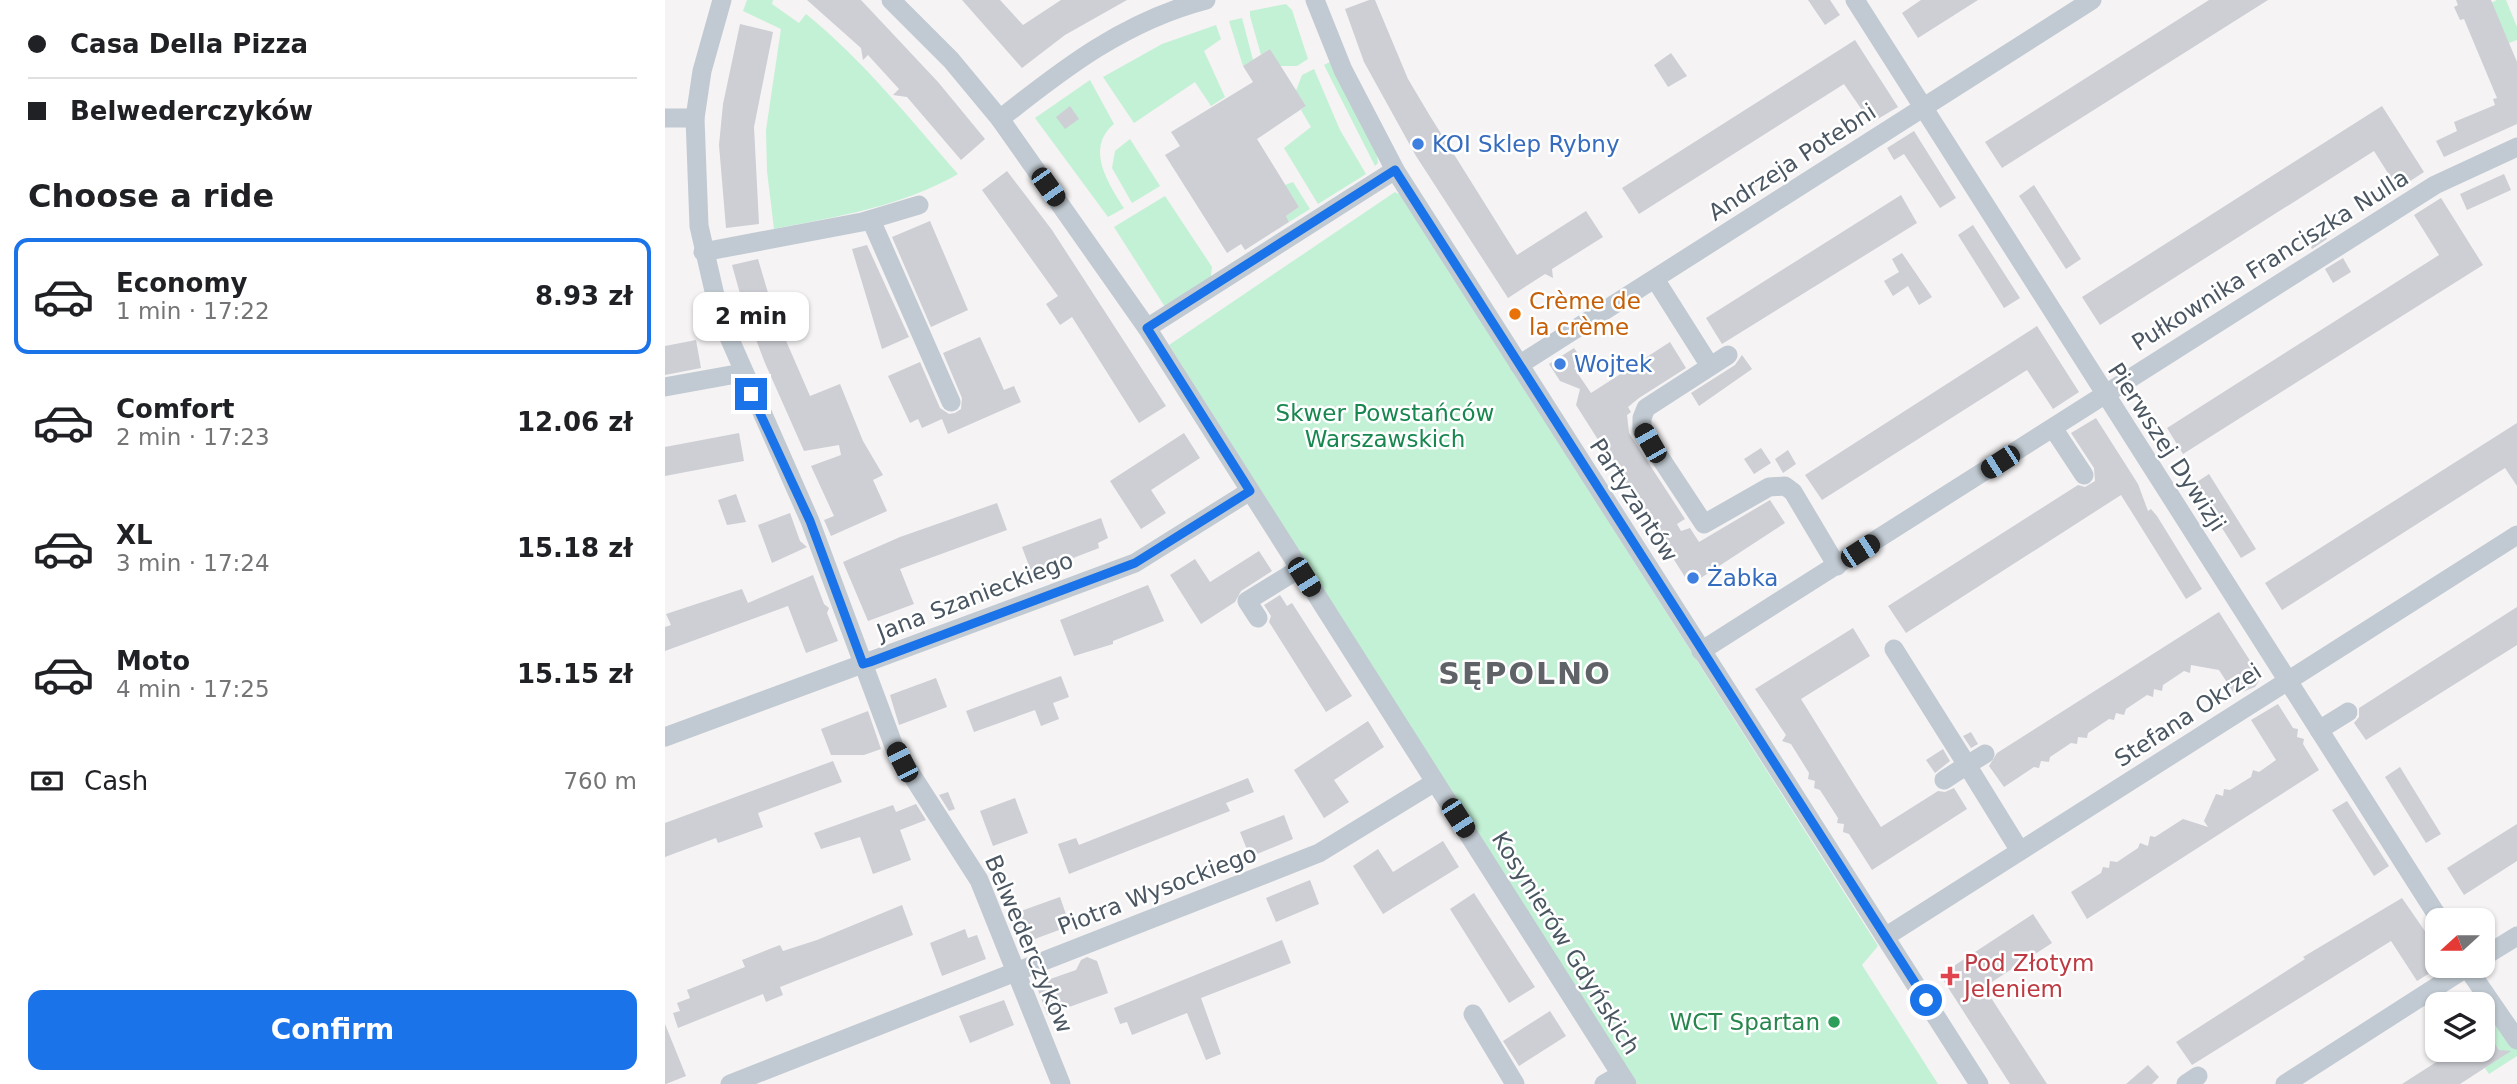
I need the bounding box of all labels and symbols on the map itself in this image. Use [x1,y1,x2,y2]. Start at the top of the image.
street label: Andrzeja Potebni [1703,98,1881,226]
place label: KOI Sklep Rybny [1432,131,1620,157]
marker: KOI Sklep Rybny [1410,136,1426,152]
car [1028,164,1069,210]
street label: Pułkownika Franciszka Nulla [2127,164,2413,356]
place label: Crème de la crème [1529,288,1641,340]
callout: 2 min [693,292,809,342]
marker: Crème de la crème [1507,306,1523,322]
place label: Wojtek [1574,351,1653,377]
marker: Wojtek [1552,356,1568,372]
street label: Pierwszej Dywizji [2103,358,2231,536]
route end [735,378,767,410]
park label: Skwer Powstańców Warszawskich [1276,400,1494,452]
car [1631,420,1670,466]
street label: Partyzantów [1585,434,1683,566]
car [1977,442,2024,482]
car [1837,531,1884,571]
street label: Jana Szanieckiego [871,547,1077,646]
car [1284,554,1325,600]
place label: Żabka [1707,564,1778,591]
marker: Żabka [1685,570,1701,586]
district label: SĘPOLNO [1438,656,1612,691]
street label: Stefana Okrzei [2110,658,2266,772]
car [884,739,921,785]
car [1438,795,1479,841]
street label: Kosynierów Gdyńskich [1487,827,1645,1059]
street label: Piotra Wysockiego [1054,840,1260,940]
street label: Belwederczyków [980,851,1078,1037]
north arrow [2425,908,2495,978]
place label: Pod Złotym Jeleniem [1962,950,2094,1002]
marker: Pod Złotym Jeleniem [1942,968,1958,984]
route start [1910,984,1942,1016]
place label: WCT Spartan [1669,1009,1820,1035]
marker: WCT Spartan [1826,1014,1842,1030]

